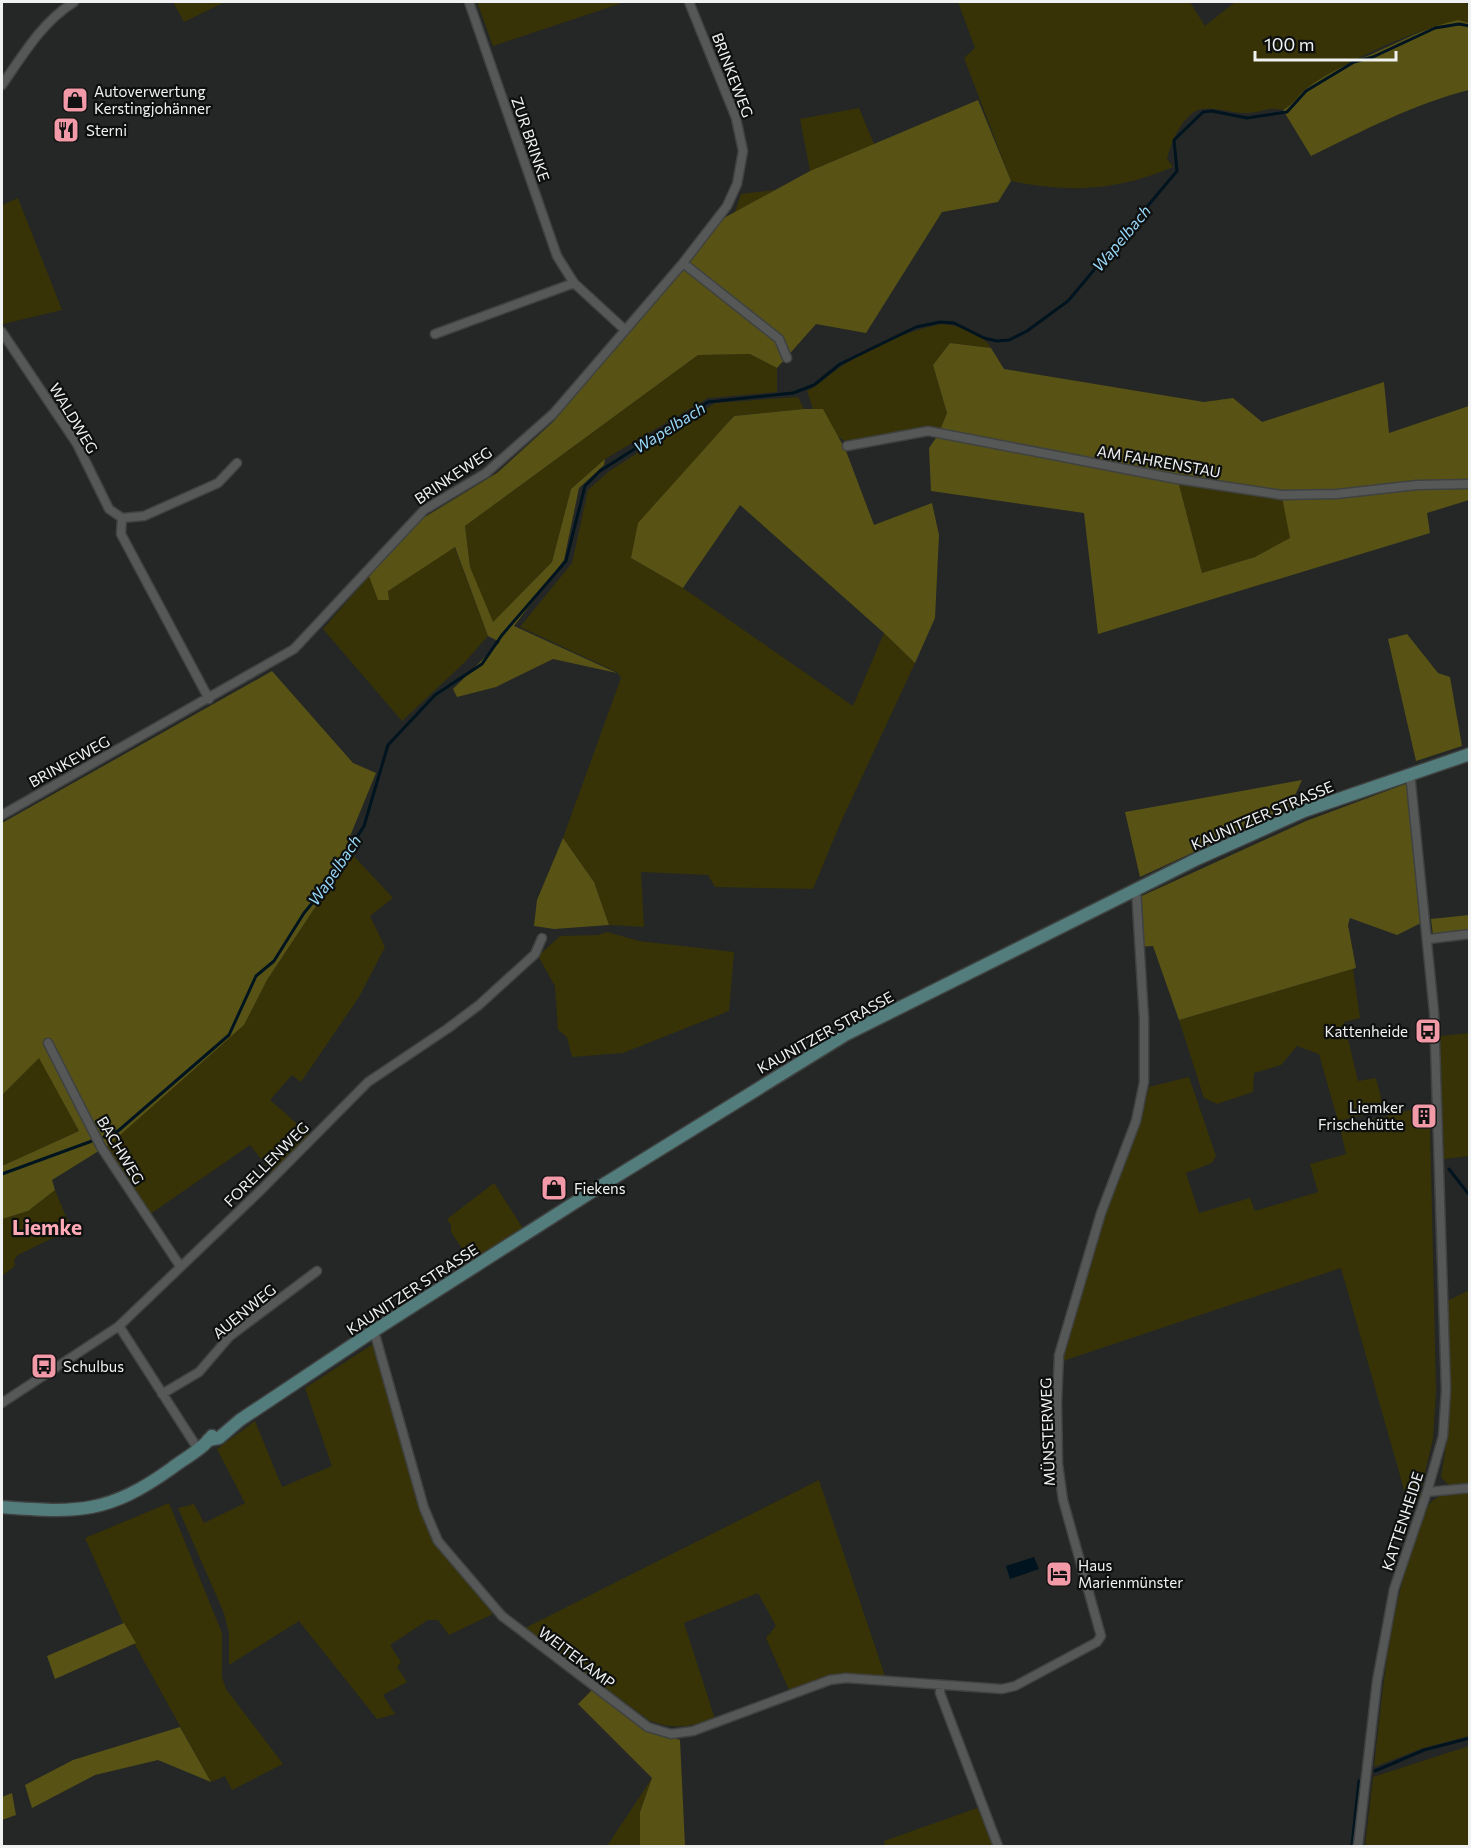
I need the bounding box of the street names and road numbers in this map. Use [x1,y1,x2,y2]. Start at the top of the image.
street label: BRINKEWEG [709,30,757,120]
street label: ZUR BRINKE [508,94,554,184]
street label: WALDWEG [46,379,102,457]
street label: AM FAHRENSTAU [1096,441,1222,481]
street label: BRINKEWEG [411,443,495,507]
street label: BRINKEWEG [26,731,112,791]
street label: KAUNITZER STRASSE [1188,777,1336,853]
street label: KAUNITZER STRASSE [754,987,896,1077]
street label: BACHWEG [94,1113,148,1187]
street label: FORELLENWEG [220,1118,312,1210]
street label: KAUNITZER STRASSE [343,1240,481,1338]
street label: AUENWEG [209,1280,279,1342]
street label: MÜNSTERWEG [1036,1377,1058,1487]
street label: KATTENHEIDE [1378,1469,1426,1573]
street label: WEITEKAMP [535,1622,619,1692]

